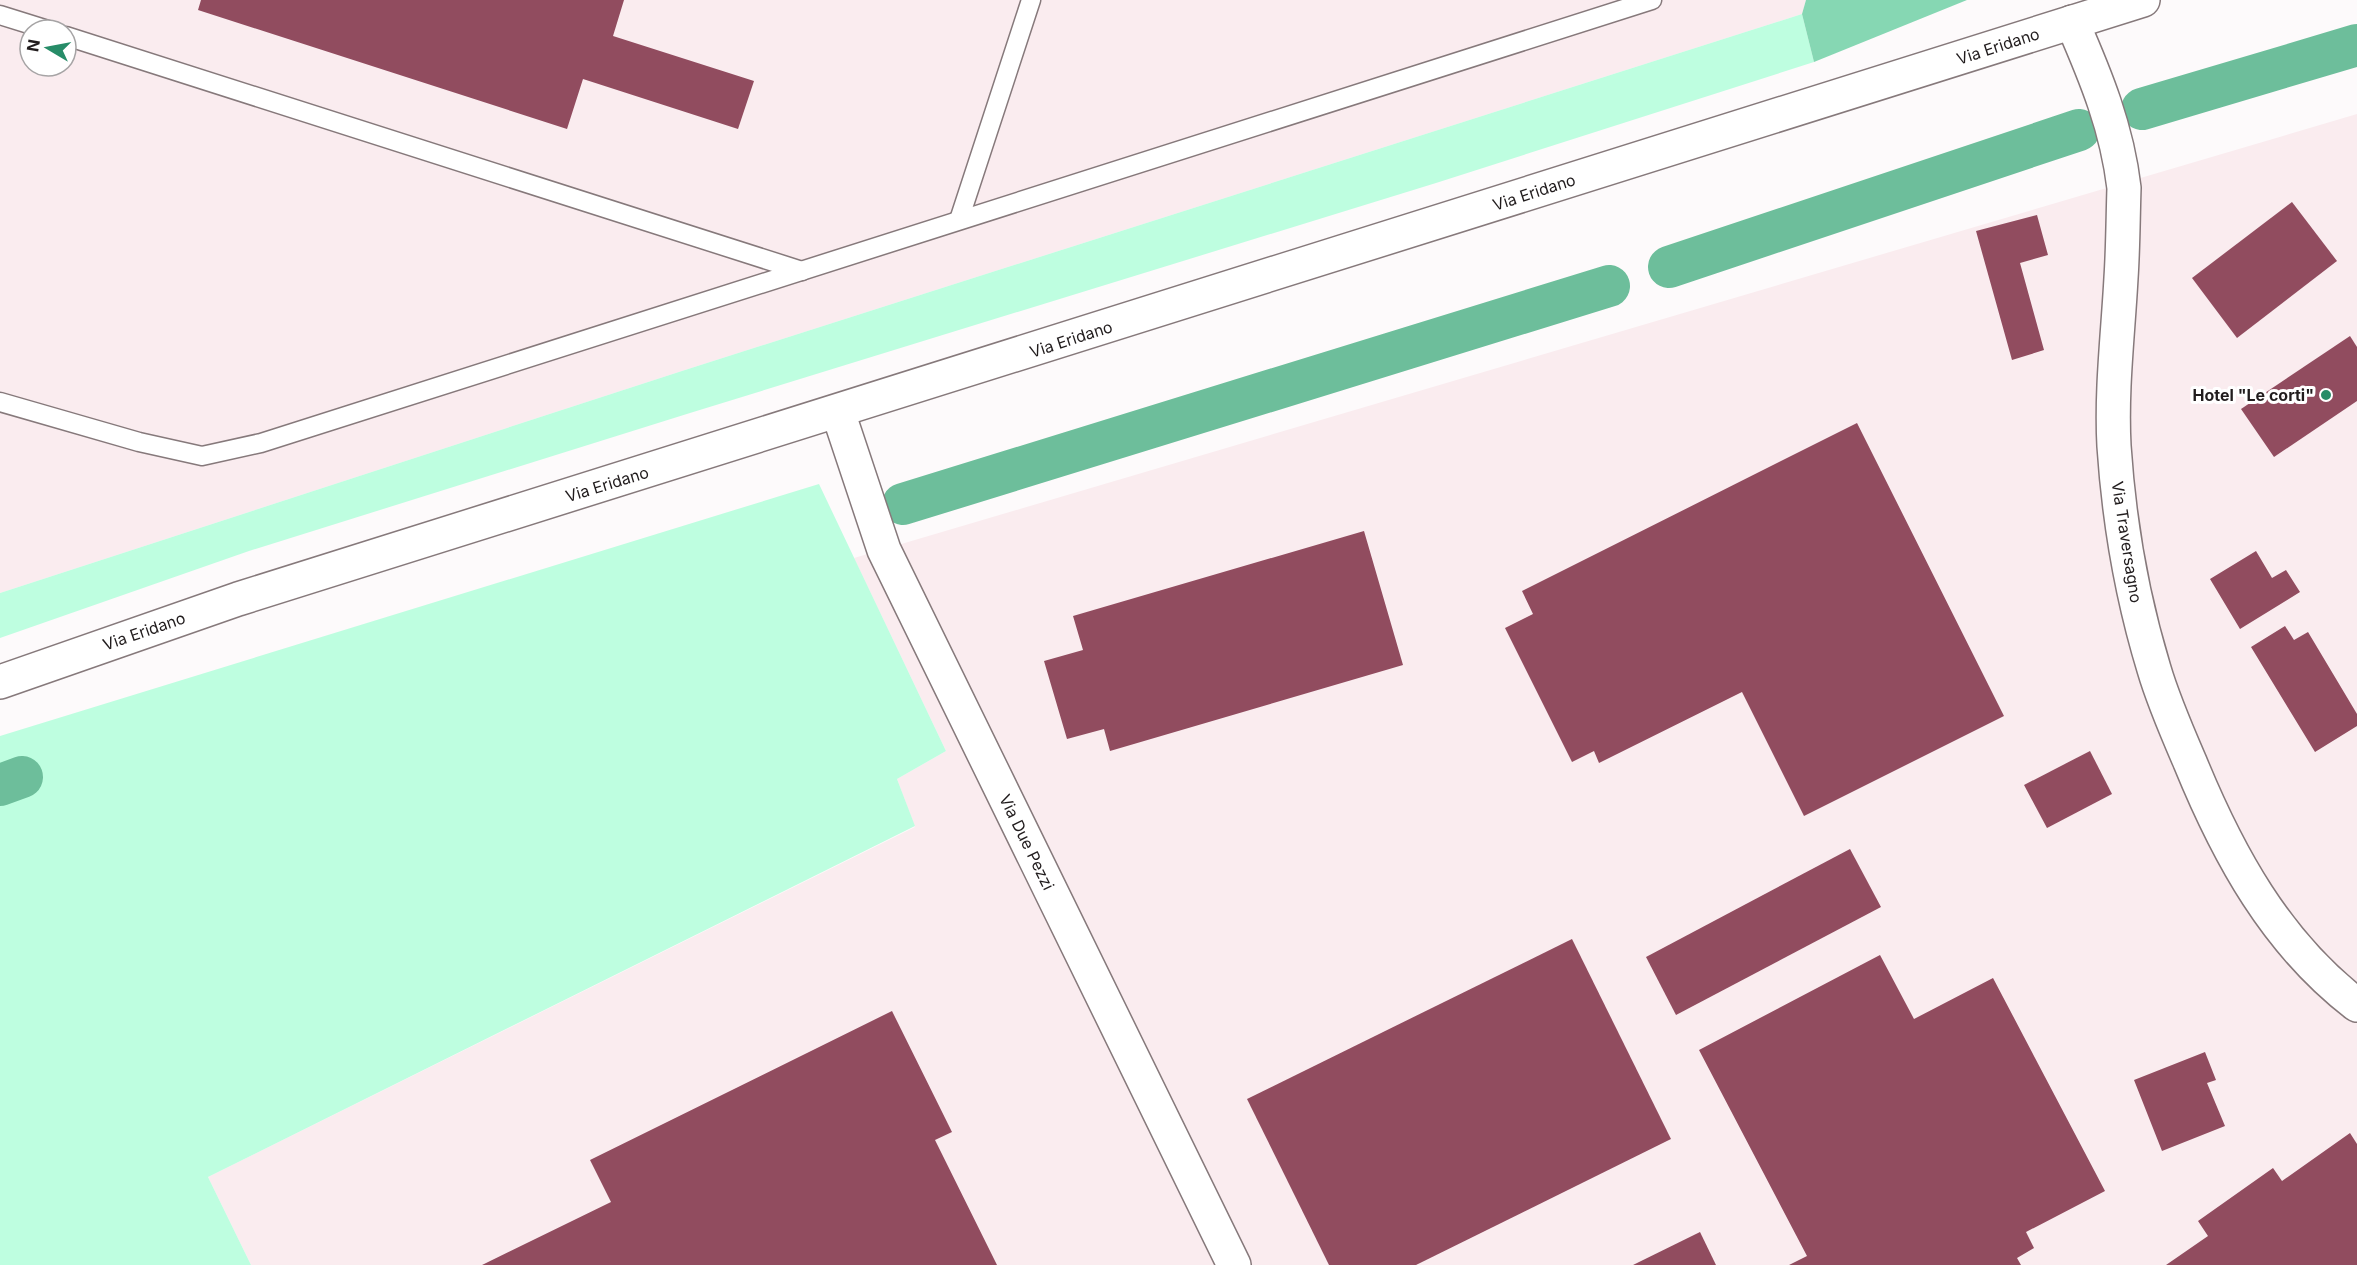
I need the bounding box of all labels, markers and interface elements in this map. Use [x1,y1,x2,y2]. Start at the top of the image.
north arrow [18,18,78,78]
street label: Via Eridano [1954,23,2042,69]
text: N [22,38,44,53]
street label: Via Eridano [1490,169,1578,215]
street label: Via Eridano [1027,316,1115,362]
place label: Hotel "Le corti" [2193,385,2314,405]
marker: Hotel "Le corti" [2319,388,2333,402]
street label: Via Eridano [563,462,651,506]
street label: Via Traversagno [2108,480,2146,604]
street label: Via Eridano [100,608,188,654]
street label: Via Due Pezzi [995,791,1059,893]

